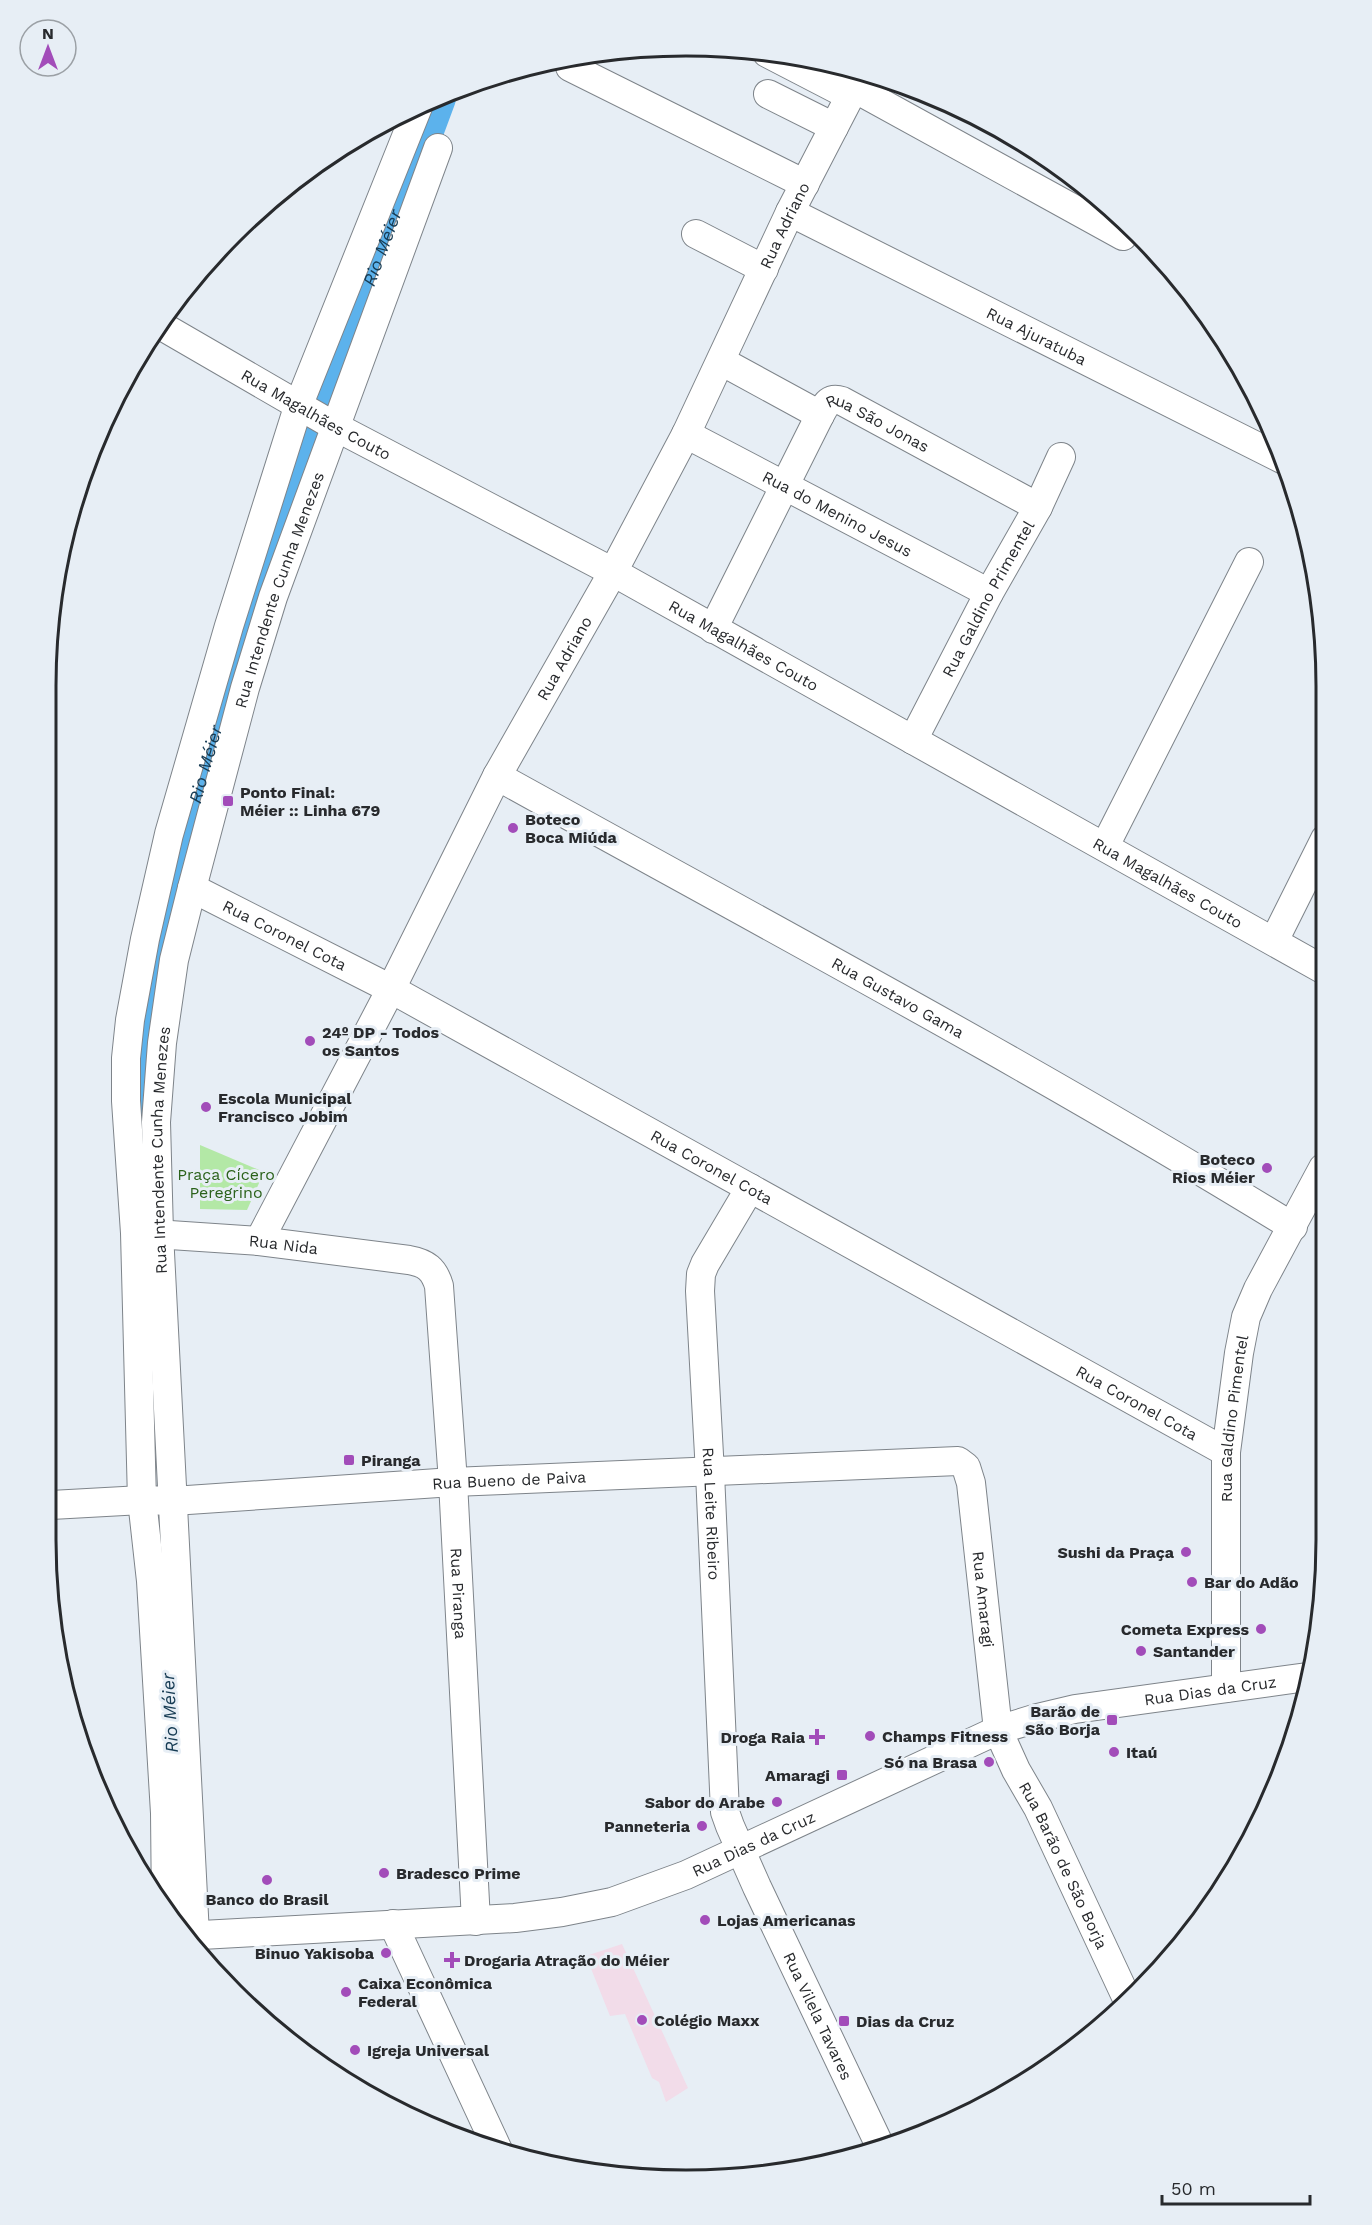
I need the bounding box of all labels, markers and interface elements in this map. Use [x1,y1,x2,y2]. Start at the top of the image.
north arrow [18,18,78,78]
text: N [42,24,54,43]
street label: Rua Adriano [756,179,814,272]
water label: Rio Méier [358,206,406,289]
street label: Rua Ajuratuba [983,303,1090,369]
street label: Rua Magalhães Couto [238,365,394,464]
street label: Rua São Jonas [823,390,932,456]
street label: Rua do Menino Jesus [759,467,915,561]
street label: Rua Intendente Cunha Menezes [231,469,328,710]
street label: Rua Galdino Primentel [938,517,1038,680]
street label: Rua Magalhães Couto [665,596,822,695]
street label: Rua Adriano [533,613,596,704]
water label: Rio Méier [184,722,227,805]
place label: Ponto Final: Méier :: Linha 679 [240,783,380,820]
marker: Ponto Final: Méier :: Linha 679 [221,794,235,808]
place label: Boteco Boca Miúda [525,810,617,847]
marker: Boteco Boca Miúda [506,821,520,835]
street label: Rua Magalhães Couto [1089,834,1246,933]
street label: Rua Coronel Cota [219,896,350,975]
street label: Rua Gustavo Gama [828,953,967,1042]
place label: 24º DP - Todos os Santos [322,1023,440,1060]
street label: Rua Intendente Cunha Menezes [147,1025,174,1274]
marker: 24º DP - Todos os Santos [303,1034,317,1048]
place label: Escola Municipal Francisco Jobim [218,1089,352,1126]
marker: Escola Municipal Francisco Jobim [199,1100,213,1114]
street label: Rua Coronel Cota [647,1126,776,1209]
place label: Boteco Rios Méier [1172,1150,1255,1187]
marker: Boteco Rios Méier [1260,1161,1274,1175]
park label: Praça Cícero Peregrino [177,1165,275,1202]
street label: Rua Nida [248,1231,319,1258]
street label: Rua Galdino Pimentel [1217,1333,1252,1502]
street label: Rua Coronel Cota [1072,1362,1201,1444]
street label: Rua Leite Ribeiro [699,1447,724,1580]
place label: Piranga [361,1451,421,1470]
marker: Piranga [342,1453,356,1467]
street label: Rua Bueno de Paiva [432,1467,587,1493]
place label: Sushi da Praça [1057,1543,1175,1562]
marker: Sushi da Praça [1179,1545,1193,1559]
street label: Rua Piranga [446,1547,470,1640]
street label: Rua Amaragi [969,1550,998,1649]
place label: Bar do Adão [1204,1573,1299,1592]
marker: Bar do Adão [1185,1575,1199,1589]
place label: Cometa Express [1121,1620,1249,1639]
marker: Cometa Express [1254,1622,1268,1636]
place label: Santander [1153,1642,1235,1661]
marker: Santander [1134,1644,1148,1658]
water label: Rio Méier [157,1672,182,1753]
street label: Rua Dias da Cruz [1143,1672,1278,1709]
place label: Barão de São Borja [1025,1702,1101,1739]
marker: Barão de São Borja [1105,1713,1119,1727]
place label: Champs Fitness [882,1727,1008,1746]
place label: Droga Raia [720,1728,806,1747]
marker: Champs Fitness [863,1729,877,1743]
marker: Droga Raia [810,1730,824,1744]
place label: Itaú [1126,1743,1157,1762]
marker: Itaú [1107,1745,1121,1759]
place label: Só na Brasa [884,1753,978,1772]
marker: Só na Brasa [982,1755,996,1769]
place label: Amaragi [765,1766,830,1785]
marker: Amaragi [835,1768,849,1782]
street label: Rua Barão de São Borja [1015,1778,1111,1952]
place label: Sabor do Arabe [645,1793,765,1812]
marker: Sabor do Arabe [770,1795,784,1809]
street label: Rua Dias da Cruz [689,1807,818,1881]
place label: Panneteria [604,1817,691,1836]
marker: Panneteria [695,1819,709,1833]
place label: Bradesco Prime [396,1864,521,1883]
marker: Bradesco Prime [377,1866,391,1880]
marker: Banco do Brasil [260,1873,274,1887]
place label: Banco do Brasil [206,1890,329,1909]
place label: Lojas Americanas [717,1911,856,1930]
marker: Lojas Americanas [698,1913,712,1927]
place label: Binuo Yakisoba [255,1944,375,1963]
marker: Binuo Yakisoba [379,1946,393,1960]
street label: Rua Vilela Tavares [779,1949,856,2083]
place label: Drogaria Atração do Méier [464,1951,670,1970]
marker: Drogaria Atração do Méier [445,1953,459,1967]
place label: Caixa Econômica Federal [358,1974,493,2011]
marker: Caixa Econômica Federal [339,1985,353,1999]
place label: Colégio Maxx [654,2011,760,2030]
place label: Dias da Cruz [856,2012,954,2031]
marker: Colégio Maxx [635,2013,649,2027]
marker: Dias da Cruz [837,2014,851,2028]
place label: Igreja Universal [367,2041,490,2060]
marker: Igreja Universal [348,2043,362,2057]
scale bar [1162,2168,1310,2206]
text: 50 m [1171,2178,1216,2199]

